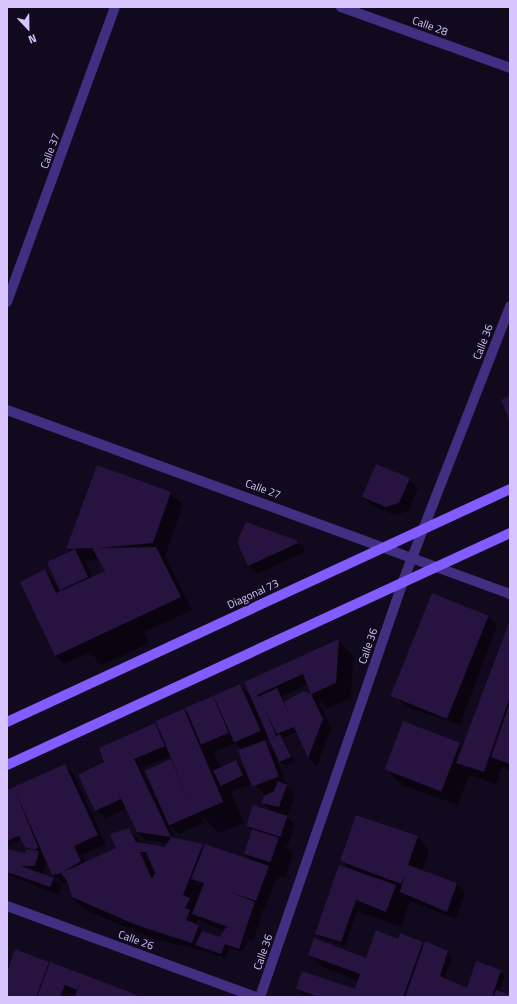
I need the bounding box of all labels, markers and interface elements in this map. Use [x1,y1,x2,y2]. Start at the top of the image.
north arrow [8,8,48,48]
street label: Calle 28 [410,13,450,39]
text: N [26,30,39,48]
street label: Calle 37 [37,131,63,171]
street label: Calle 36 [470,322,496,362]
street label: Calle 27 [243,476,283,502]
street label: Diagonal 73 [225,576,281,612]
street label: Calle 36 [356,626,380,666]
street label: Calle 26 [116,927,156,953]
street label: Calle 36 [251,932,275,972]

